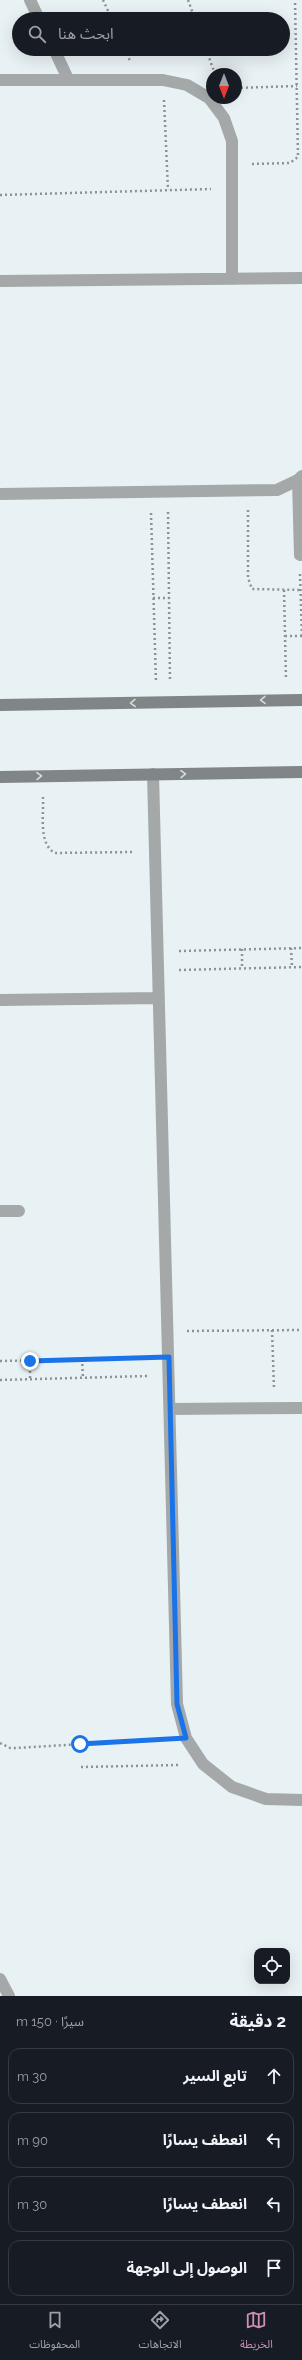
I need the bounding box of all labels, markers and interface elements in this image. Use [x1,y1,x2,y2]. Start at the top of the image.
search box [12,12,290,56]
icon: search [26,23,48,45]
text: ابحث هنا [58,25,114,43]
north arrow [206,68,242,104]
one-way arrow [260,696,266,704]
one-way arrow [130,698,136,707]
one-way arrow [180,769,186,778]
one-way arrow [36,772,42,780]
route end [21,1352,39,1370]
route start [71,1735,89,1753]
map controls [254,1948,290,1984]
button: locate [254,1948,290,1984]
text: 2 دقيقة [230,2011,286,2031]
text: سيرًا · 150 m [16,2014,84,2029]
icon: ahead [263,2065,285,2087]
text: تابع السير [183,2067,247,2085]
text: 30 m [17,2069,47,2084]
icon: left [263,2129,285,2151]
text: انعطف يسارًا [163,2131,247,2149]
text: 90 m [17,2133,48,2148]
icon: left [263,2193,285,2215]
text: انعطف يسارًا [163,2195,247,2213]
text: 30 m [17,2197,47,2212]
icon: arrive [263,2257,285,2279]
text: الوصول إلى الوجهة [127,2259,247,2277]
tab: المحفوظات [29,2309,80,2356]
tab: الاتجاهات [139,2309,182,2356]
tab: الخريطة [240,2309,273,2356]

